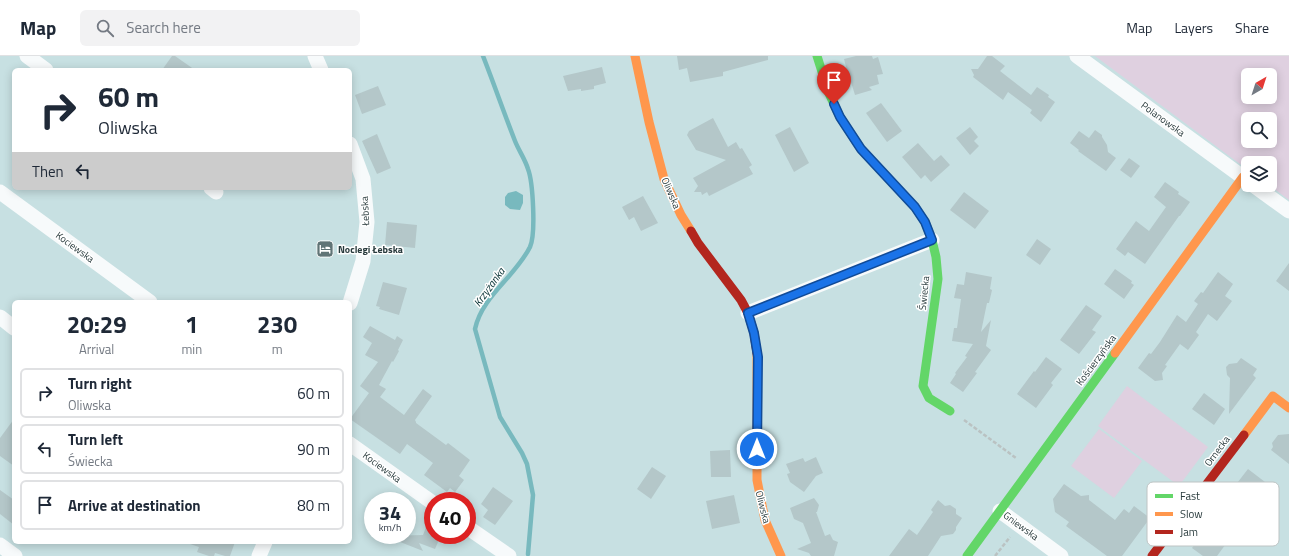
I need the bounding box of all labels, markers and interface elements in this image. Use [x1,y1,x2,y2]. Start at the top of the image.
search box [80,10,360,46]
text: Map [20,13,56,42]
text: Search here [126,16,201,39]
icon: search [94,17,116,39]
text: Map [1126,17,1152,38]
text: Layers [1174,17,1213,38]
text: Share [1235,17,1269,38]
pin [817,63,851,104]
north arrow [1241,68,1277,104]
map controls [1241,68,1277,192]
icon: arrive [823,69,845,91]
text: 60 m [98,75,159,118]
icon: right [32,84,84,136]
street label: Polanowska [1138,98,1188,140]
button: search [1241,112,1277,148]
text: Oliwska [98,114,158,141]
button: layers [1241,156,1277,192]
text: Then [32,160,64,183]
icon: left [72,160,94,182]
street label: Oliwska [658,175,684,211]
street label: Łebska [357,196,373,227]
street label: Kociewska [53,228,97,266]
hotel icon: Noclegi Łebska [315,239,335,259]
place label: Noclegi Łebska [338,242,403,257]
water label: Krzyżanka [469,264,509,310]
street label: Świecka [915,275,933,311]
text: 20:29 [67,306,127,342]
text: 1 [185,306,199,342]
text: 230 [257,306,297,342]
street label: Kościerzyńska [1072,331,1120,389]
text: Arrival [79,339,114,359]
text: min [181,339,202,359]
text: m [272,339,283,359]
text: Turn right [68,372,132,395]
icon: right [34,382,56,404]
text: 60 m [297,382,330,405]
text: Oliwska [68,395,111,415]
text: Turn left [68,428,123,451]
position arrow [736,428,778,470]
street label: Ornecka [1201,433,1233,469]
icon: left [34,438,56,460]
text: 90 m [297,438,330,461]
street label: Kociewska [360,448,404,486]
text: Świecka [68,451,113,471]
legend [1147,482,1279,546]
text: Fast [1180,488,1200,504]
street label: Oliwska [752,489,774,525]
speed limit sign: 40 [424,492,476,544]
icon: arrive [34,494,56,516]
text: Arrive at destination [68,494,201,517]
text: 80 m [297,494,330,517]
text: 34 [379,497,401,528]
text: Slow [1180,506,1203,522]
street label: Gniewska [1000,508,1042,544]
text: km/h [379,520,401,535]
text: Jam [1180,524,1198,540]

